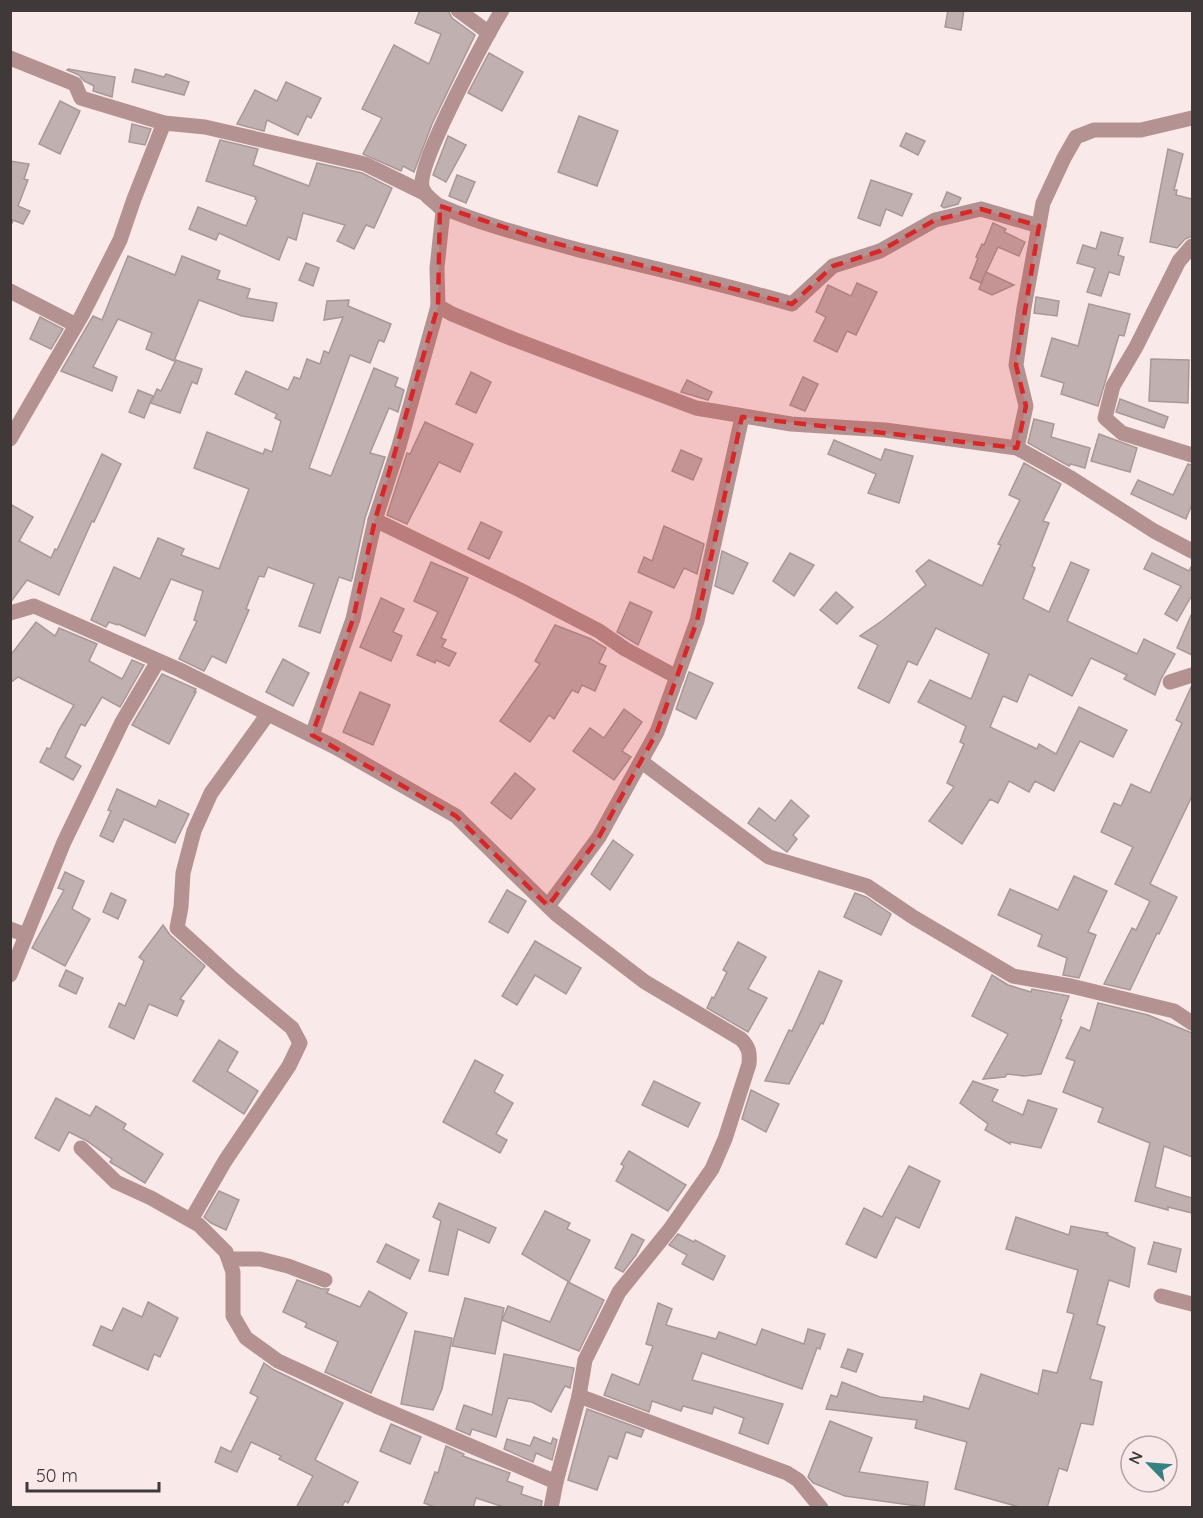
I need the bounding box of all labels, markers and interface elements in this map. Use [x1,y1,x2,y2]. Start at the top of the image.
north arrow [1119,1434,1179,1494]
text: N [1124,1448,1147,1467]
scale bar [27,1455,159,1493]
text: 50 m [36,1464,78,1487]

